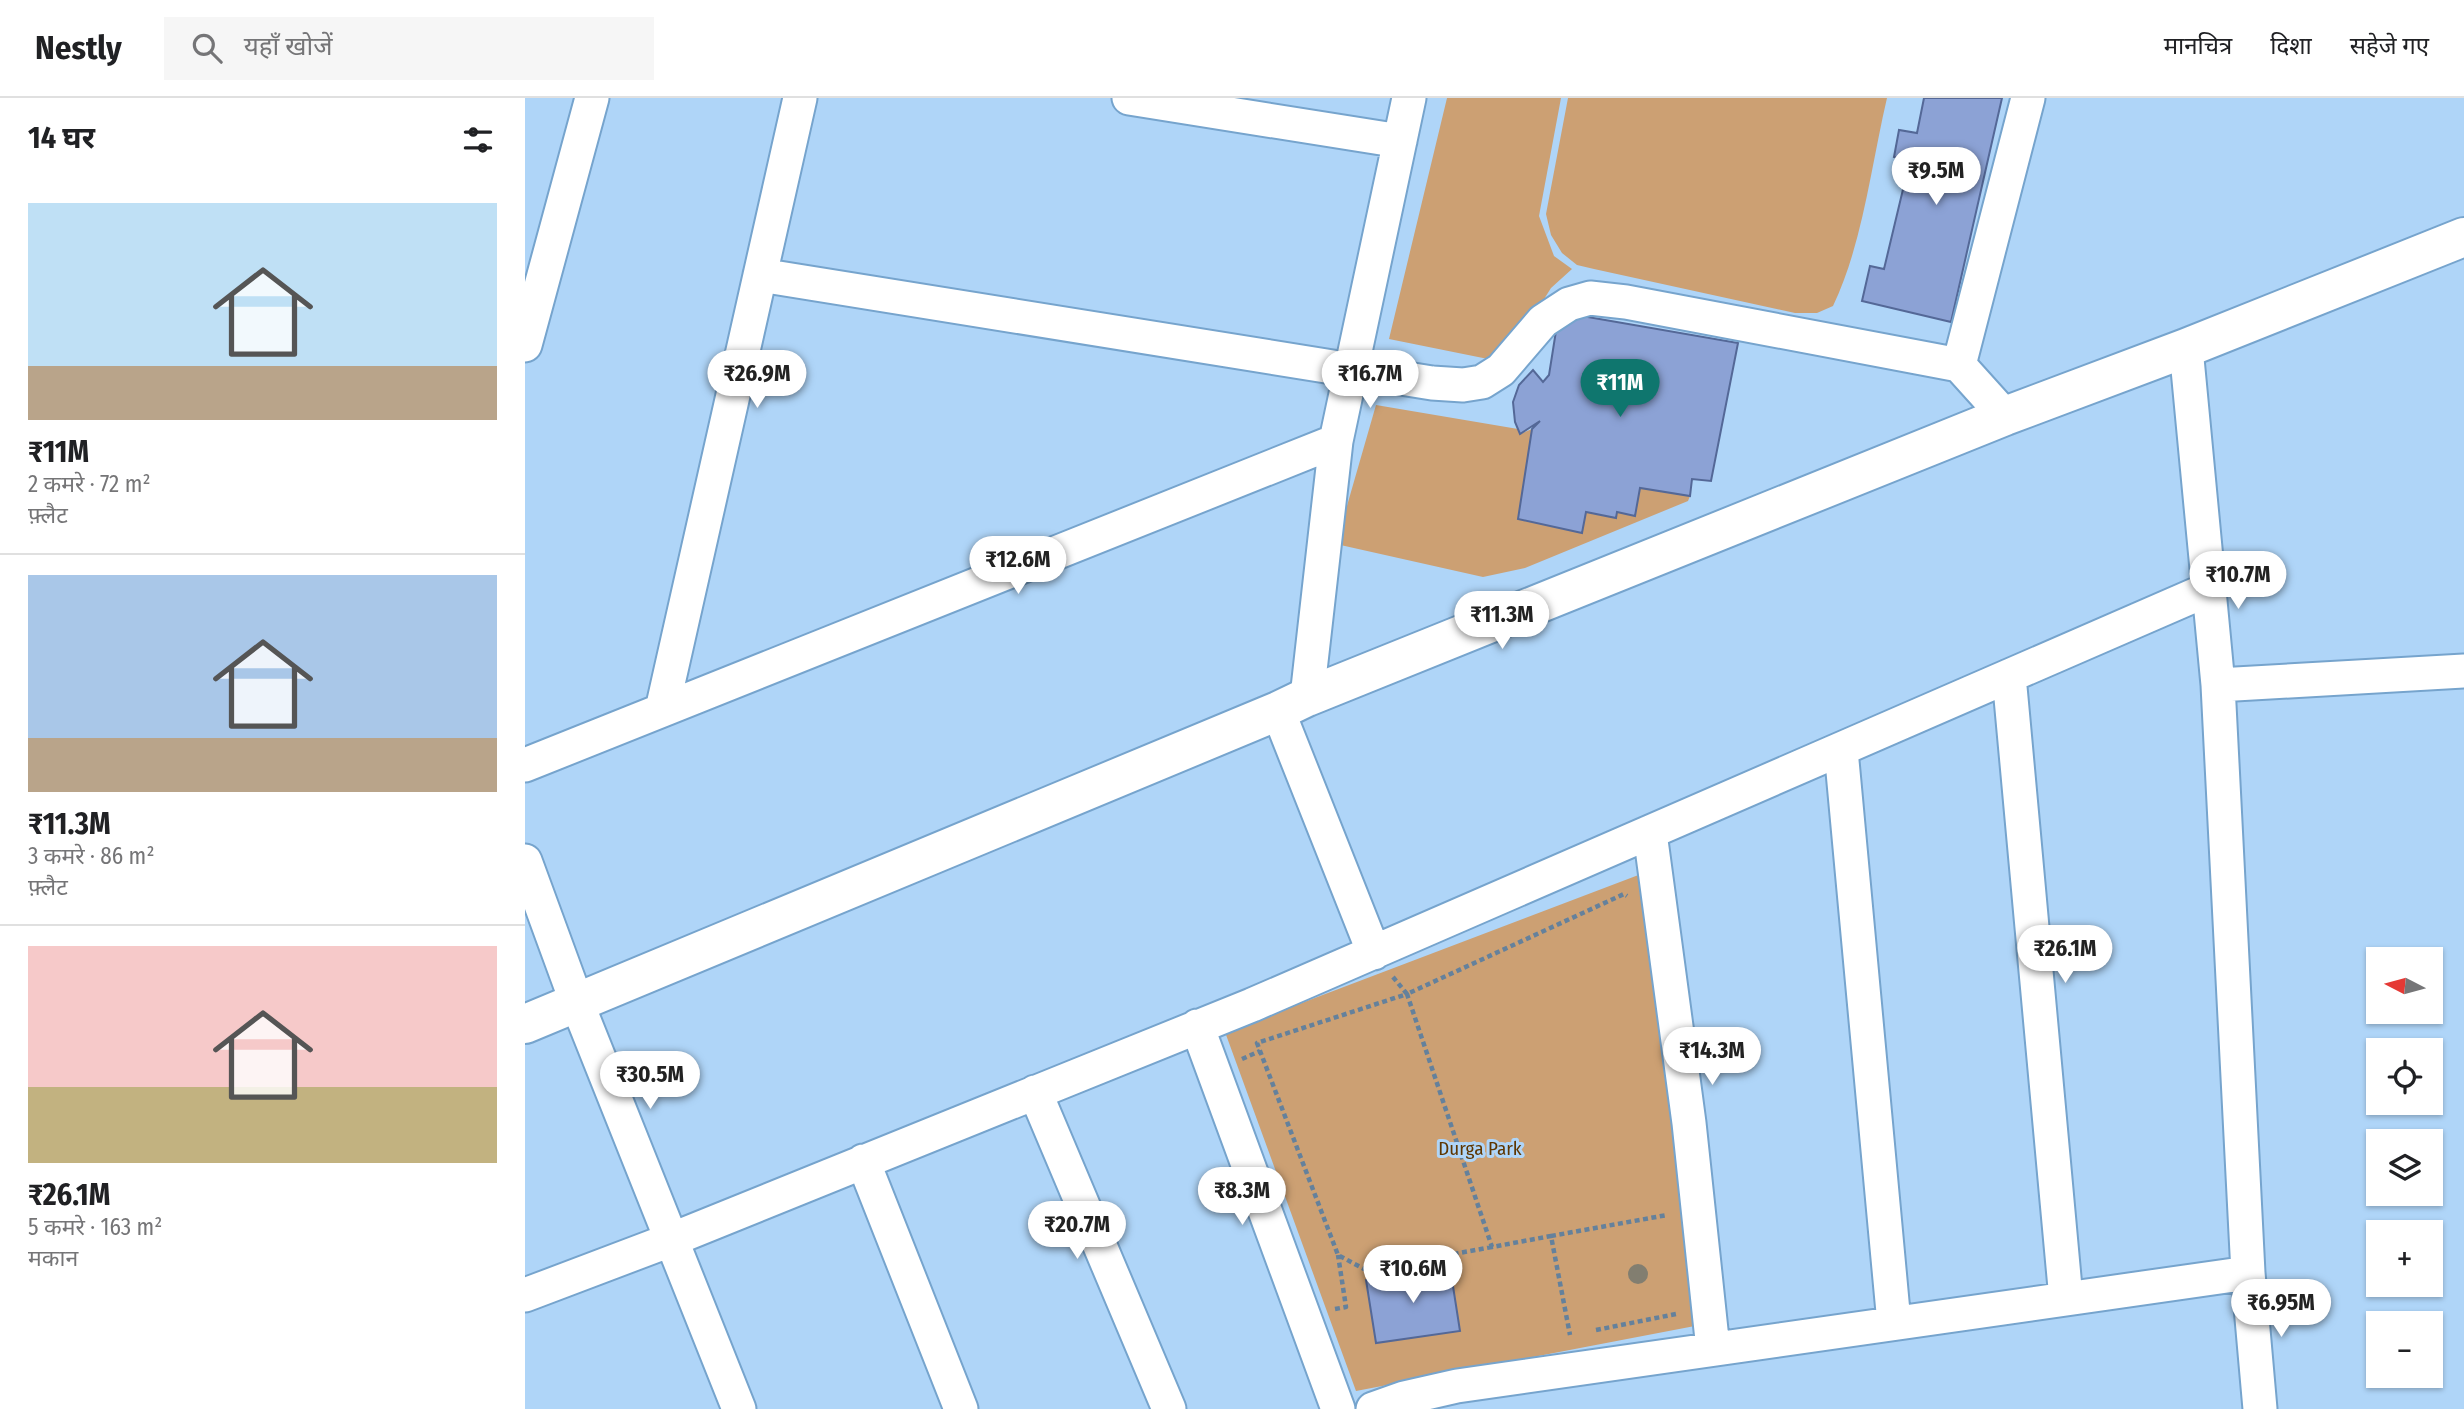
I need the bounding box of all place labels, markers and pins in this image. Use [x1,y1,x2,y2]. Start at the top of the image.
pin: ₹9.5M [1887,148,1985,207]
pin: ₹26.9M [700,350,814,410]
pin: ₹16.7M [1313,350,1427,410]
pin: ₹11M [1579,360,1661,419]
pin: ₹12.6M [961,536,1075,596]
pin: ₹10.7M [2181,552,2295,611]
pin: ₹11.3M [1445,592,1559,651]
pin: ₹26.1M [2008,926,2122,985]
pin: ₹14.3M [1655,1028,1769,1087]
pin: ₹30.5M [593,1052,707,1111]
pin: ₹8.3M [1193,1168,1291,1227]
pin: ₹20.7M [1020,1202,1134,1261]
pin: ₹10.6M [1356,1246,1470,1305]
pin: ₹6.95M [2224,1280,2338,1339]

